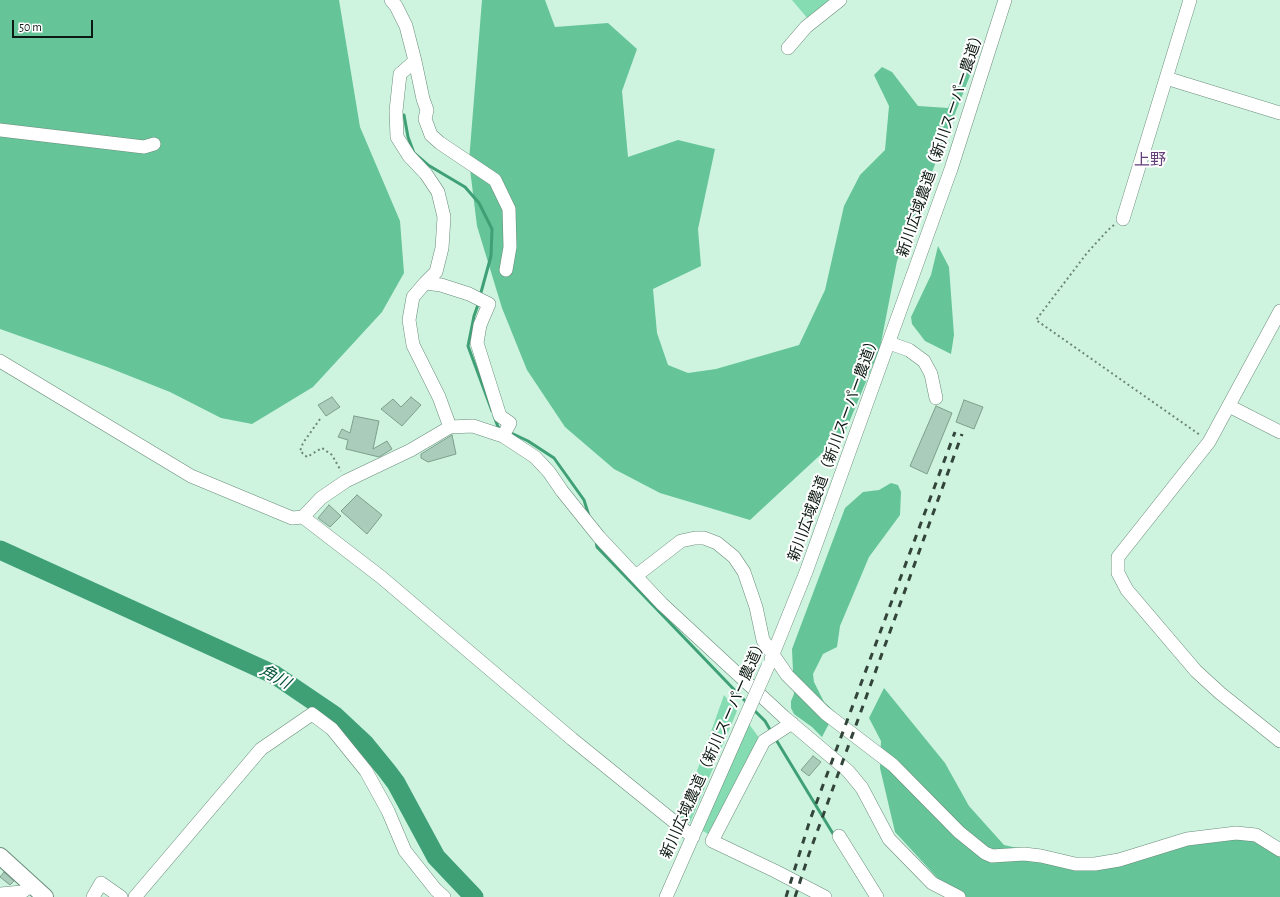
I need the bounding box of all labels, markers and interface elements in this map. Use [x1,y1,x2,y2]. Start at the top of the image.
scale bar [14,12,95,38]
text: 50 m [19,21,42,33]
street label: 新川広域農道（新川スーパー農道） [893,27,989,259]
district label: 上野 [1134,150,1166,170]
street label: 新川広域農道（新川スーパー農道） [785,332,883,564]
street label: 新川広域農道（新川スーパー農道） [657,635,771,861]
water label: 角川 [256,661,294,693]

